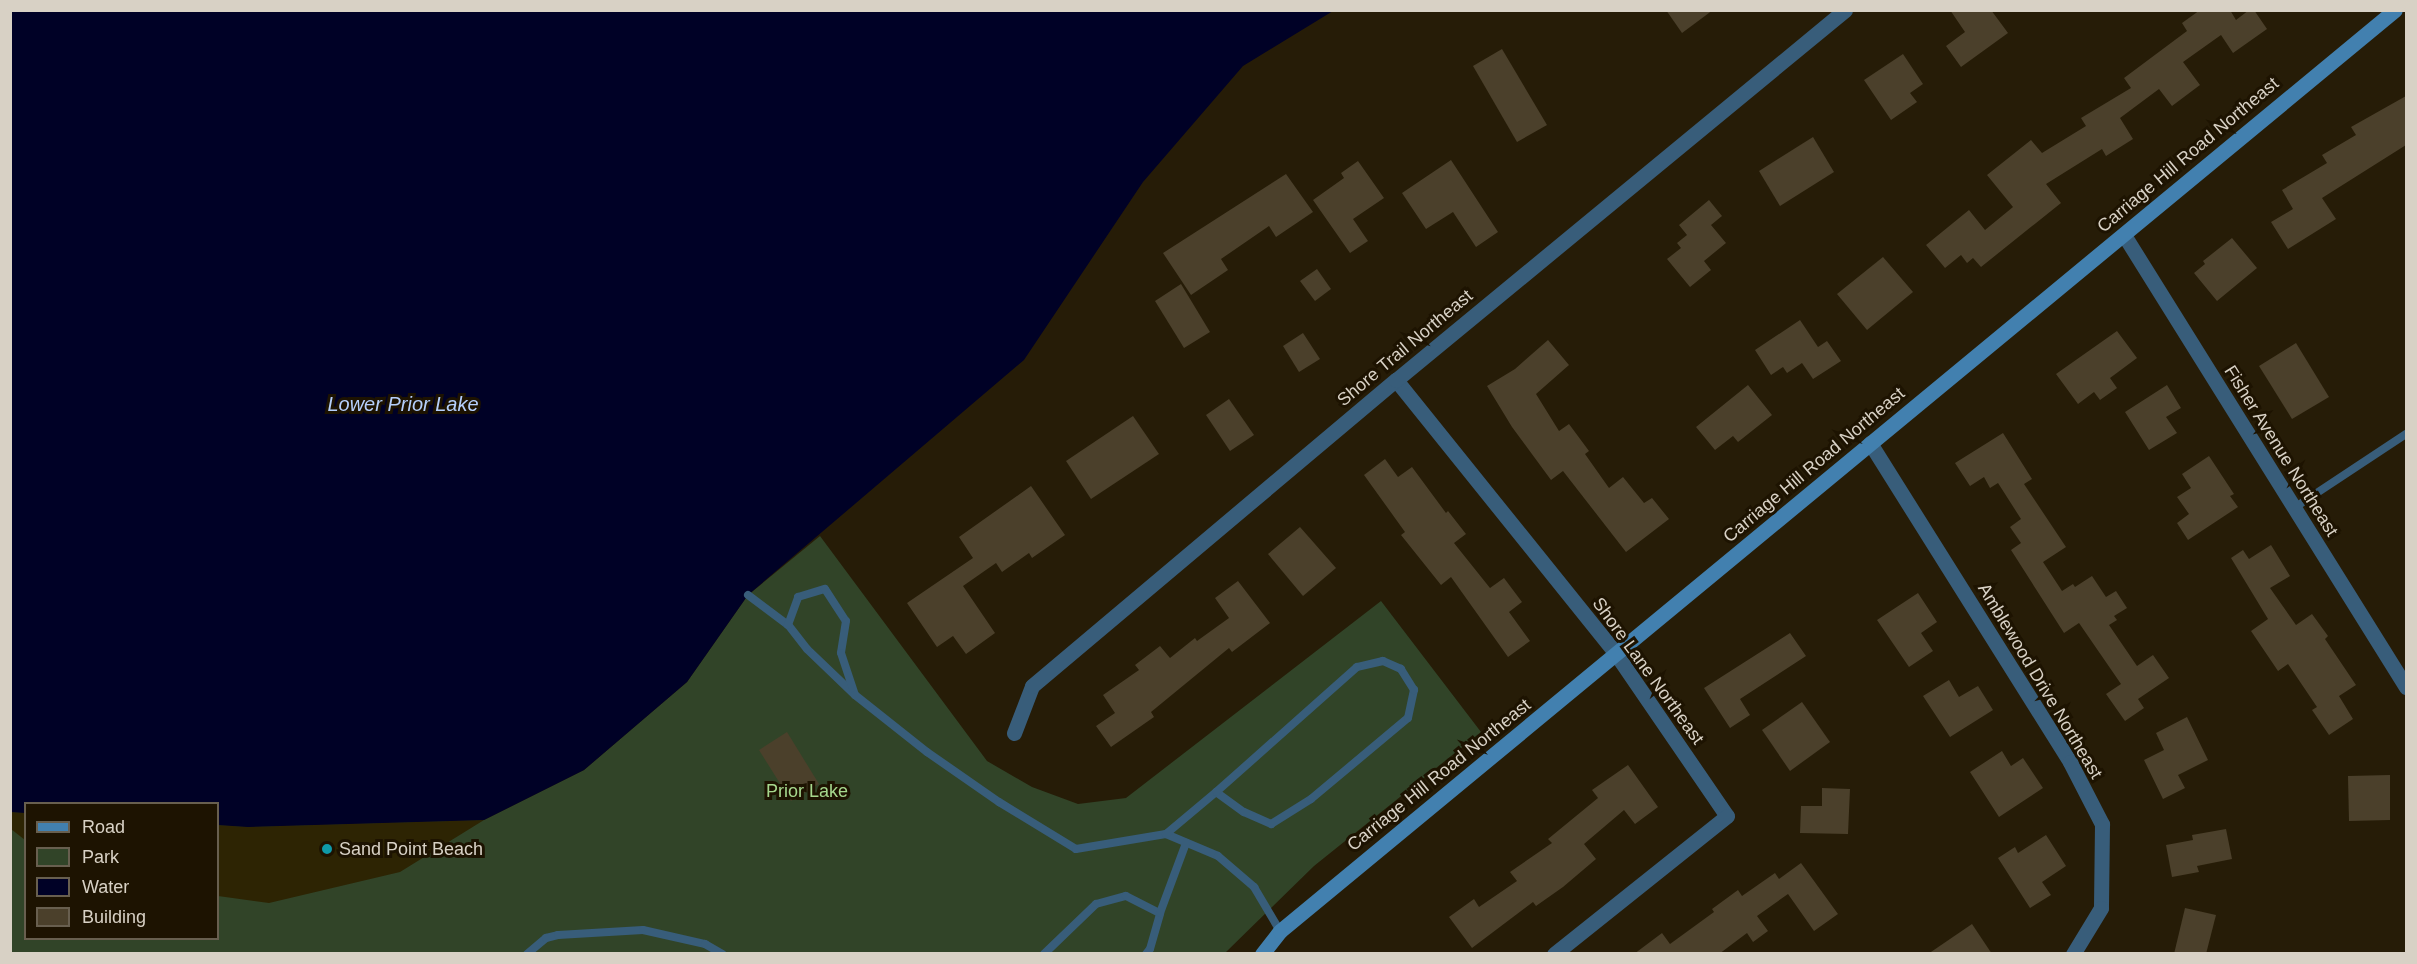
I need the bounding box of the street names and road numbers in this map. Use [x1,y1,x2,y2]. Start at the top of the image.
street label: Carriage Hill Road Northeast [2093,73,2283,237]
street label: Shore Trail Northeast [1333,285,1477,411]
street label: Fisher Avenue Northeast [2219,361,2343,541]
street label: Carriage Hill Road Northeast [1719,383,1909,547]
street label: Amblewood Drive Northeast [1973,579,2107,783]
street label: Shore Lane Northeast [1588,593,1708,749]
street label: Carriage Hill Road Northeast [1343,694,1535,856]

